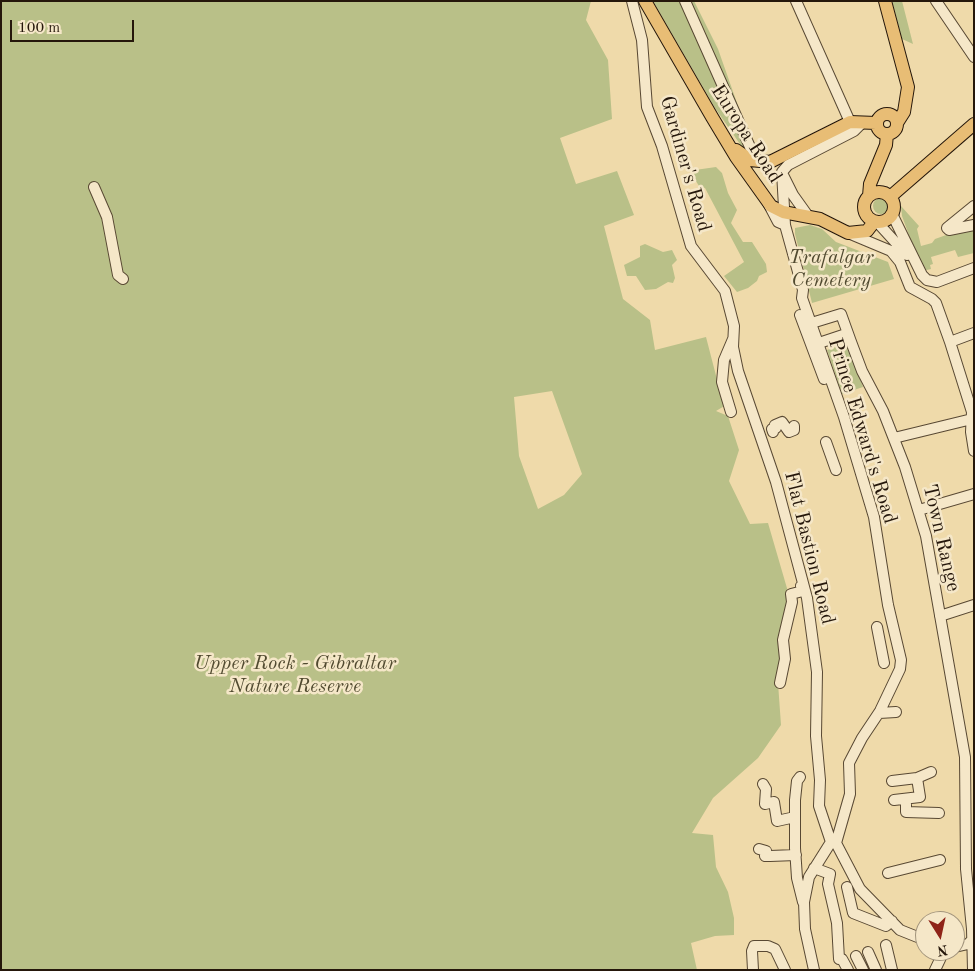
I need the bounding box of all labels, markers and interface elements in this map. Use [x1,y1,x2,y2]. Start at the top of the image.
scale bar [12,10,136,42]
text: 100 m [18,21,60,36]
street label: Europa Road [705,80,787,188]
street label: Gardiner's Road [654,93,716,235]
park label: Trafalgar Cemetery [789,246,873,293]
street label: Prince Edward's Road [822,335,902,527]
street label: Flat Bastion Road [778,469,840,627]
street label: Town Range [917,482,965,594]
park label: Upper Rock - Gibraltar Nature Reserve [194,652,396,699]
north arrow [915,911,965,961]
text: N [936,942,949,958]

